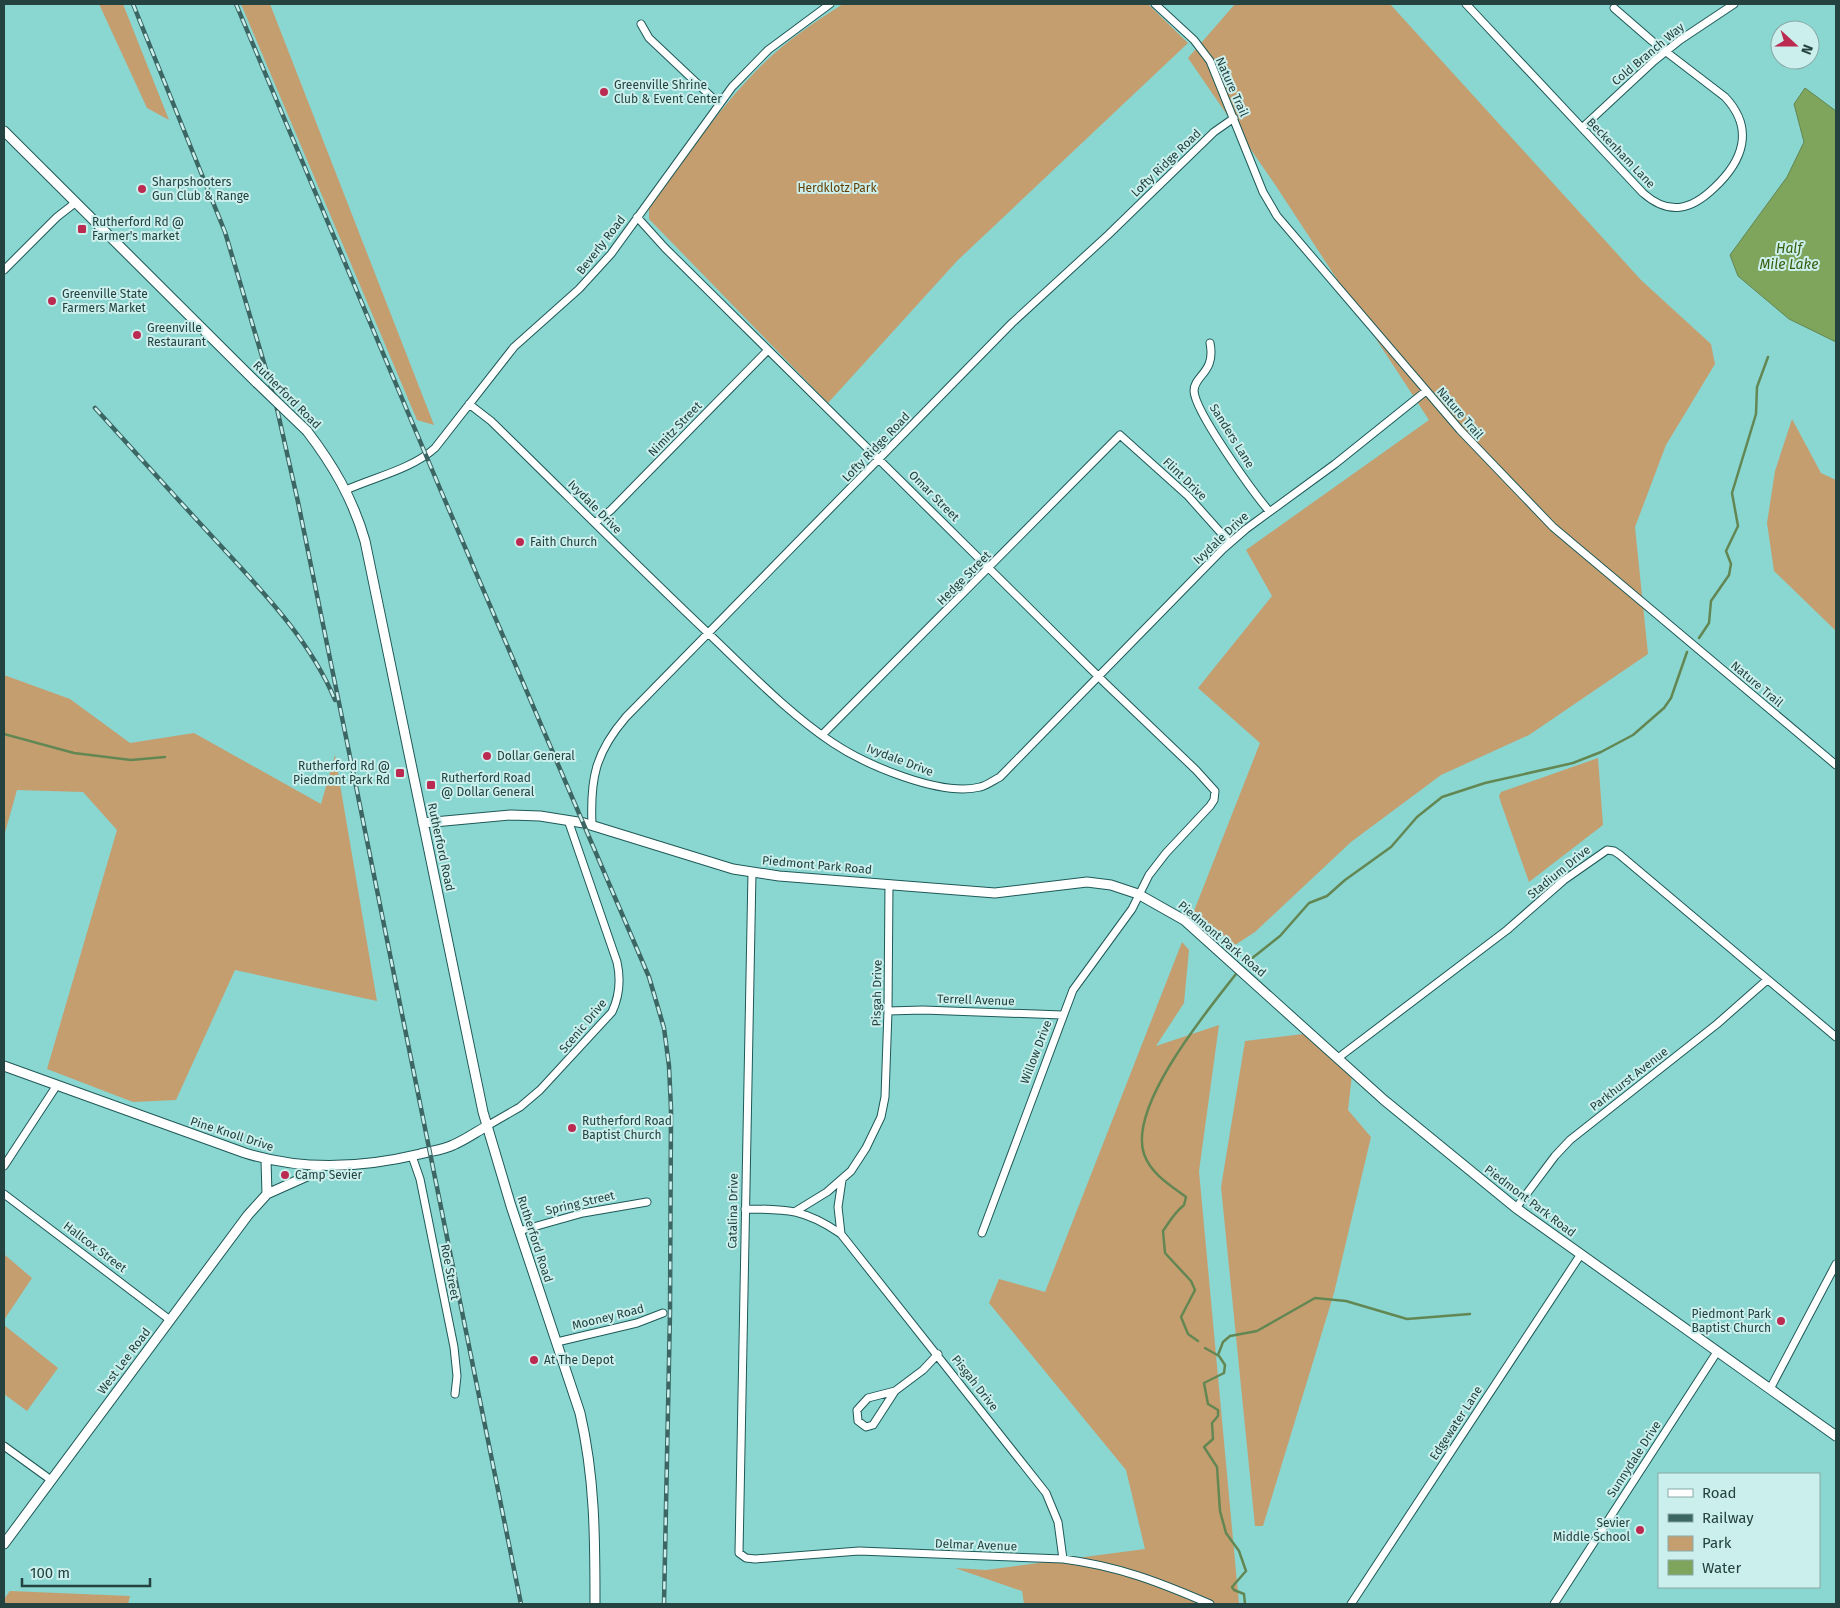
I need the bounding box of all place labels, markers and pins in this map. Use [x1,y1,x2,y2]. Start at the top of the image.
place label: Greenville Shrine Club & Event Center [614,78,722,106]
marker: Greenville Shrine Club & Event Center [598,86,610,98]
place label: Sharpshooters Gun Club & Range [152,175,249,203]
marker: Sharpshooters Gun Club & Range [136,183,148,195]
place label: Rutherford Rd @ Farmer's market [92,215,184,243]
marker: Rutherford Rd @ Farmer's market [76,223,88,235]
place label: Greenville State Farmers Market [62,287,148,315]
marker: Greenville State Farmers Market [46,295,58,307]
place label: Greenville Restaurant [147,321,207,349]
marker: Greenville Restaurant [131,329,143,341]
place label: Faith Church [530,535,597,549]
marker: Faith Church [514,536,526,548]
place label: Dollar General [497,749,575,763]
marker: Dollar General [481,750,493,762]
place label: Rutherford Rd @ Piedmont Park Rd [293,759,390,787]
marker: Rutherford Rd @ Piedmont Park Rd [394,767,406,779]
place label: Rutherford Road @ Dollar General [441,771,535,799]
marker: Rutherford Road @ Dollar General [425,779,437,791]
place label: Rutherford Road Baptist Church [582,1114,672,1142]
marker: Rutherford Road Baptist Church [566,1122,578,1134]
place label: Camp Sevier [295,1168,363,1182]
marker: Camp Sevier [279,1169,291,1181]
place label: Piedmont Park Baptist Church [1691,1307,1772,1335]
marker: Piedmont Park Baptist Church [1775,1315,1787,1327]
place label: At The Depot [544,1353,615,1367]
marker: At The Depot [528,1354,540,1366]
place label: Sevier Middle School [1553,1516,1630,1544]
marker: Sevier Middle School [1634,1524,1646,1536]

